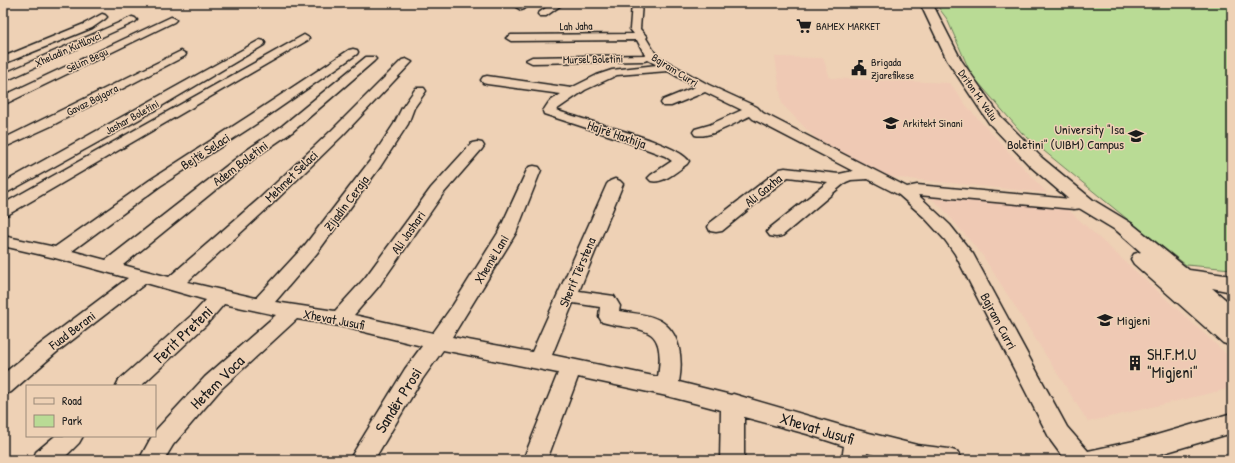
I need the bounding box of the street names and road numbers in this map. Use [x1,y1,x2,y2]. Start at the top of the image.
street label: Lah Jaha [559,19,593,33]
street label: Xheladin Kutllovci [33,28,103,70]
street label: Selim Begu [64,44,110,76]
street label: Bajram Curri [649,50,701,90]
street label: Mursel Boletini [563,51,623,67]
street label: Driton M. Veliu [955,67,1001,124]
street label: Gavaz Bajgora [64,81,121,119]
street label: Jashar Boletini [103,97,161,137]
street label: Hajrë Haxhija [585,116,649,152]
street label: Bejtë Selaci [177,128,233,174]
street label: Adem Boletini [209,136,271,190]
street label: Mehmet Selaci [260,146,322,206]
street label: Ali Gaxha [740,169,786,211]
street label: Zijadin Ceraja [319,172,373,234]
street label: Ali Jashari [387,207,429,257]
street label: Xhemë Lani [469,231,513,287]
street label: Sherif Tërstena [554,234,600,310]
street label: Bajram Curri [977,289,1021,353]
street label: Ferit Preteni [148,300,217,368]
street label: Xhevat Jusufi [302,304,367,334]
street label: Fuad Berani [44,307,99,354]
street label: Hetem Voca [185,350,249,414]
street label: Sandër Prosi [369,363,427,437]
street label: Xhevat Jusufi [778,406,857,450]

